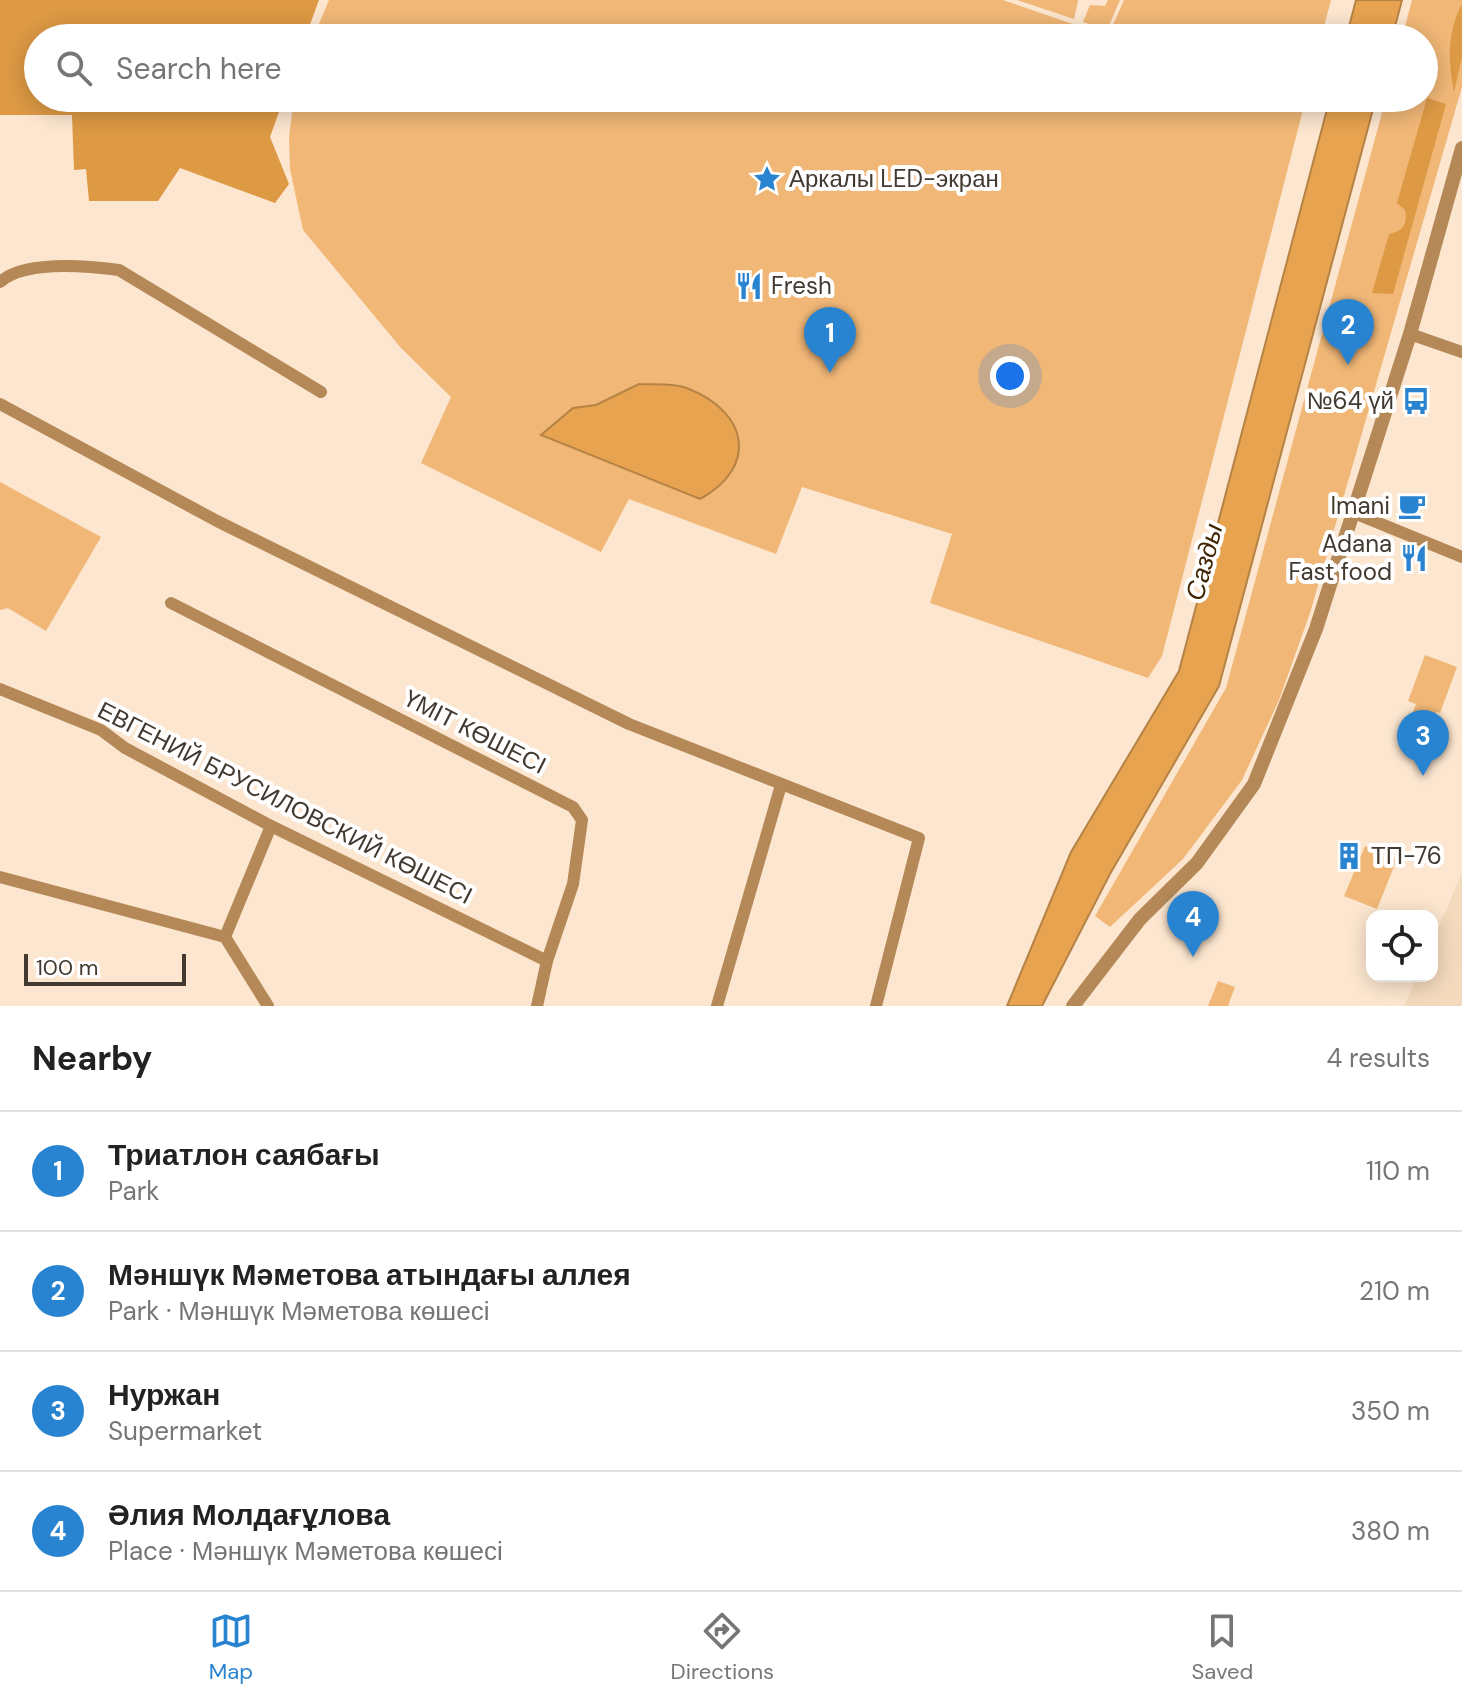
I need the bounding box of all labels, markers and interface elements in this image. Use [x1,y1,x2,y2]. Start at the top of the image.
search box [24,24,1438,112]
icon: search [52,46,96,90]
text: Search here [116,49,282,88]
place label: Аркалы LED-экран [789,163,999,194]
place icon: Аркалы LED-экран [752,164,782,194]
place label: Fresh [771,270,832,301]
restaurant icon: Fresh [734,271,764,301]
pin: 2 [1322,299,1374,365]
pin: 1 [804,307,856,373]
your location [990,356,1030,396]
place label: №64 үй [1307,385,1394,416]
bus stop icon: №64 үй [1401,386,1431,416]
place label: Imani [1330,490,1390,521]
cafe icon: Imani [1397,491,1427,521]
water label: Сазды [1177,520,1231,604]
place label: Adana Fast food [1288,528,1392,587]
restaurant icon: Adana Fast food [1399,543,1429,573]
street label: ҮМІТ КӨШЕСІ [399,682,552,781]
street label: ЕВГЕНИЙ БРУСИЛОВСКИЙ КӨШЕСІ [93,694,478,911]
pin: 3 [1397,710,1449,776]
place label: ТП-76 [1371,840,1442,871]
building icon: ТП-76 [1334,841,1364,871]
pin: 4 [1167,891,1219,957]
map controls [1366,910,1438,982]
button: locate [1366,910,1438,982]
scale bar [24,950,186,986]
text: 100 m [36,953,98,982]
text: Nearby [32,1036,152,1081]
text: 4 results [1326,1041,1430,1075]
text: Триатлон саябағы [108,1135,380,1174]
text: 1 [53,1154,63,1188]
text: 110 m [1366,1154,1430,1188]
text: Park [108,1174,159,1208]
text: Мәншүк Мәметова атындағы аллея [108,1255,631,1294]
text: 2 [50,1274,66,1308]
text: 210 m [1359,1274,1430,1308]
text: Park · Мәншүк Мәметова көшесі [108,1294,489,1328]
text: Нуржан [108,1375,220,1414]
text: 3 [50,1394,66,1428]
text: 350 m [1351,1394,1430,1428]
text: Supermarket [108,1414,262,1448]
text: Әлия Молдағұлова [108,1495,390,1534]
text: 4 [50,1514,66,1548]
text: 380 m [1351,1514,1430,1548]
text: Place · Мәншүк Мәметова көшесі [108,1534,503,1568]
tab: Map [209,1609,253,1686]
tab: Directions [671,1609,774,1686]
tab: Saved [1192,1609,1253,1686]

